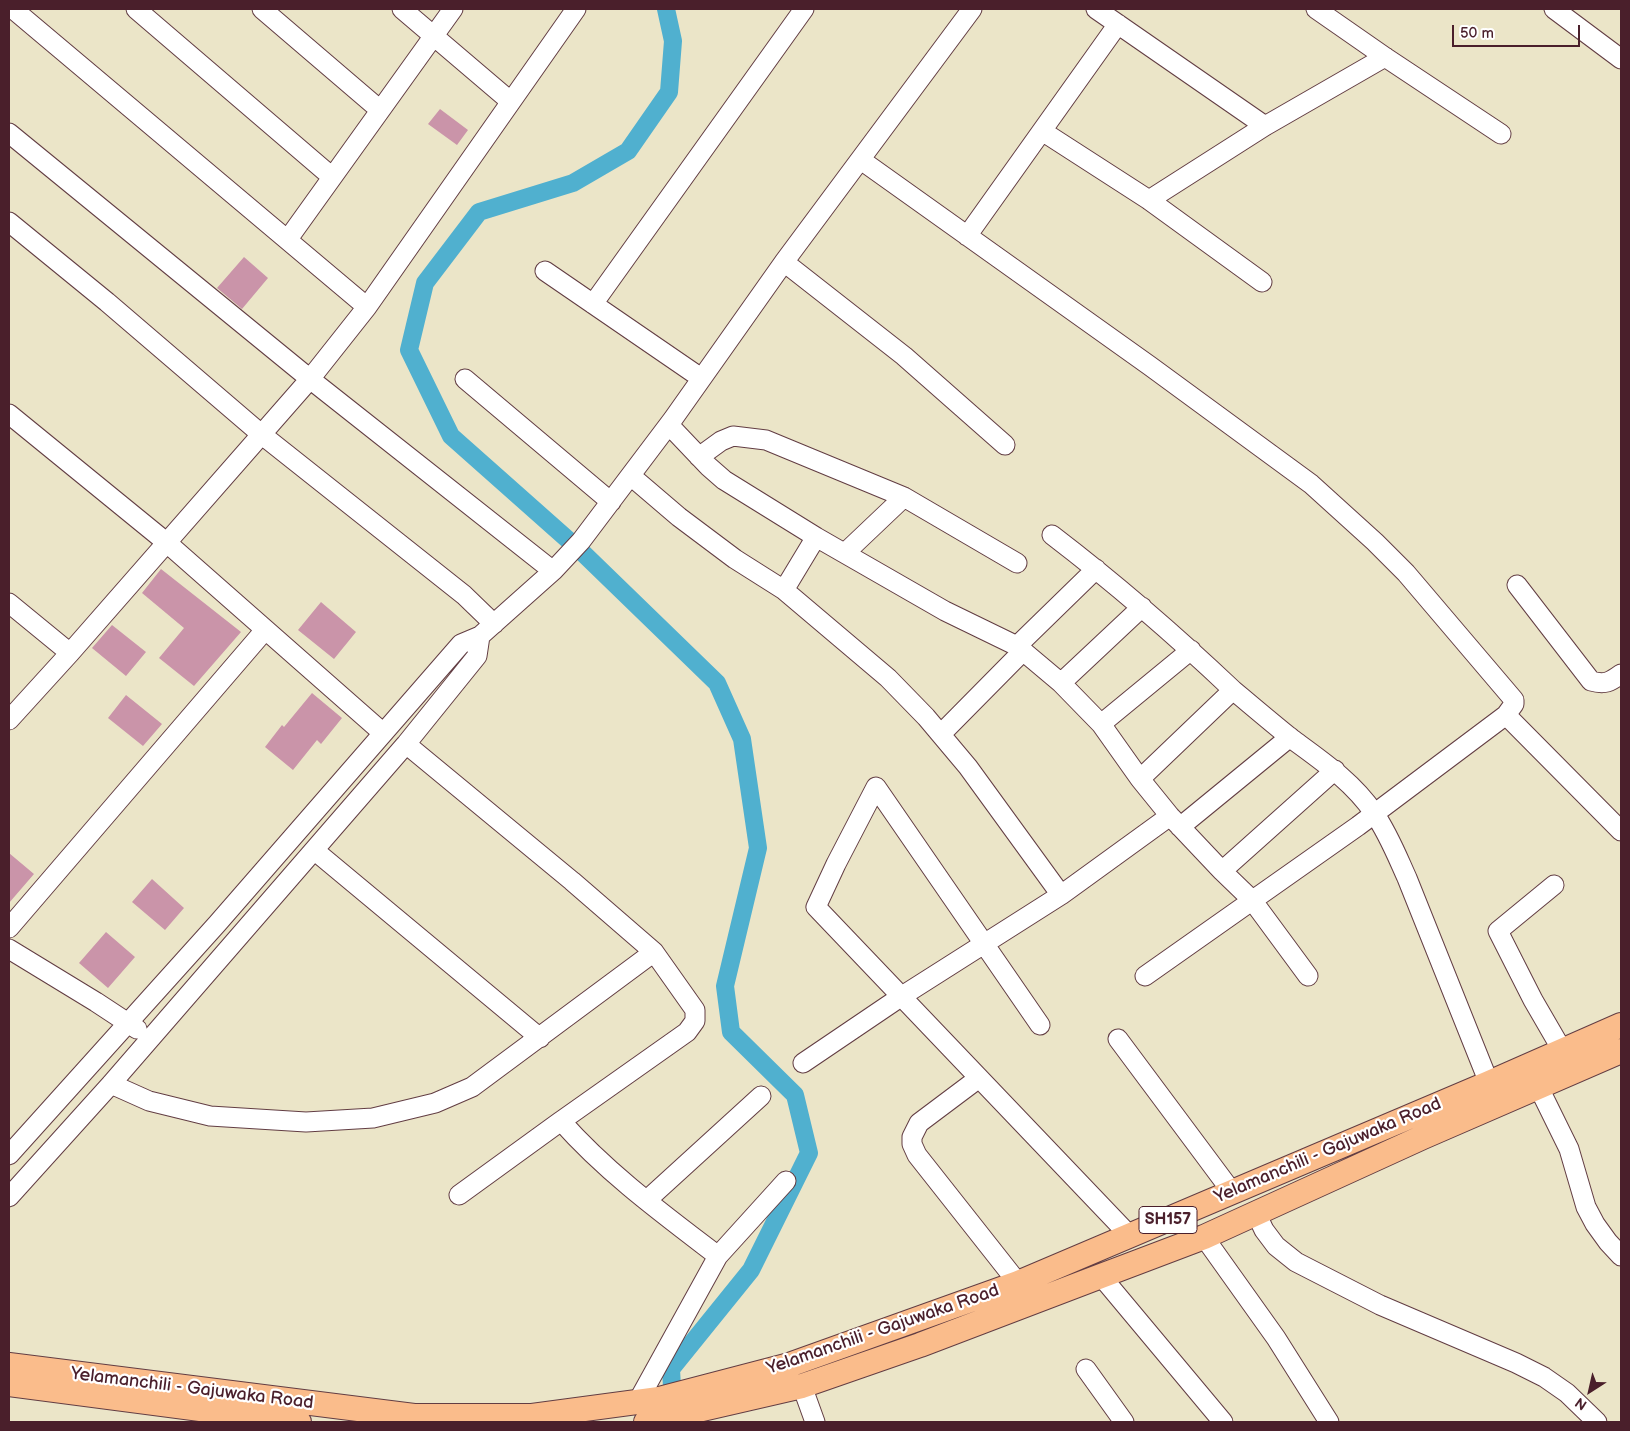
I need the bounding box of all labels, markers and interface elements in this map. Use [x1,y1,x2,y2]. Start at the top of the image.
scale bar [1455,15,1582,47]
text: 50 m [1460,24,1494,43]
street label: Yelamanchili - Gajuwaka Road [1211,1093,1445,1209]
road number: SH157 [1139,1206,1197,1234]
street label: Yelamanchili - Gajuwaka Road [764,1280,1002,1380]
street label: Yelamanchili - Gajuwaka Road [69,1363,315,1415]
north arrow [1565,1366,1615,1416]
text: N [1572,1394,1590,1414]

